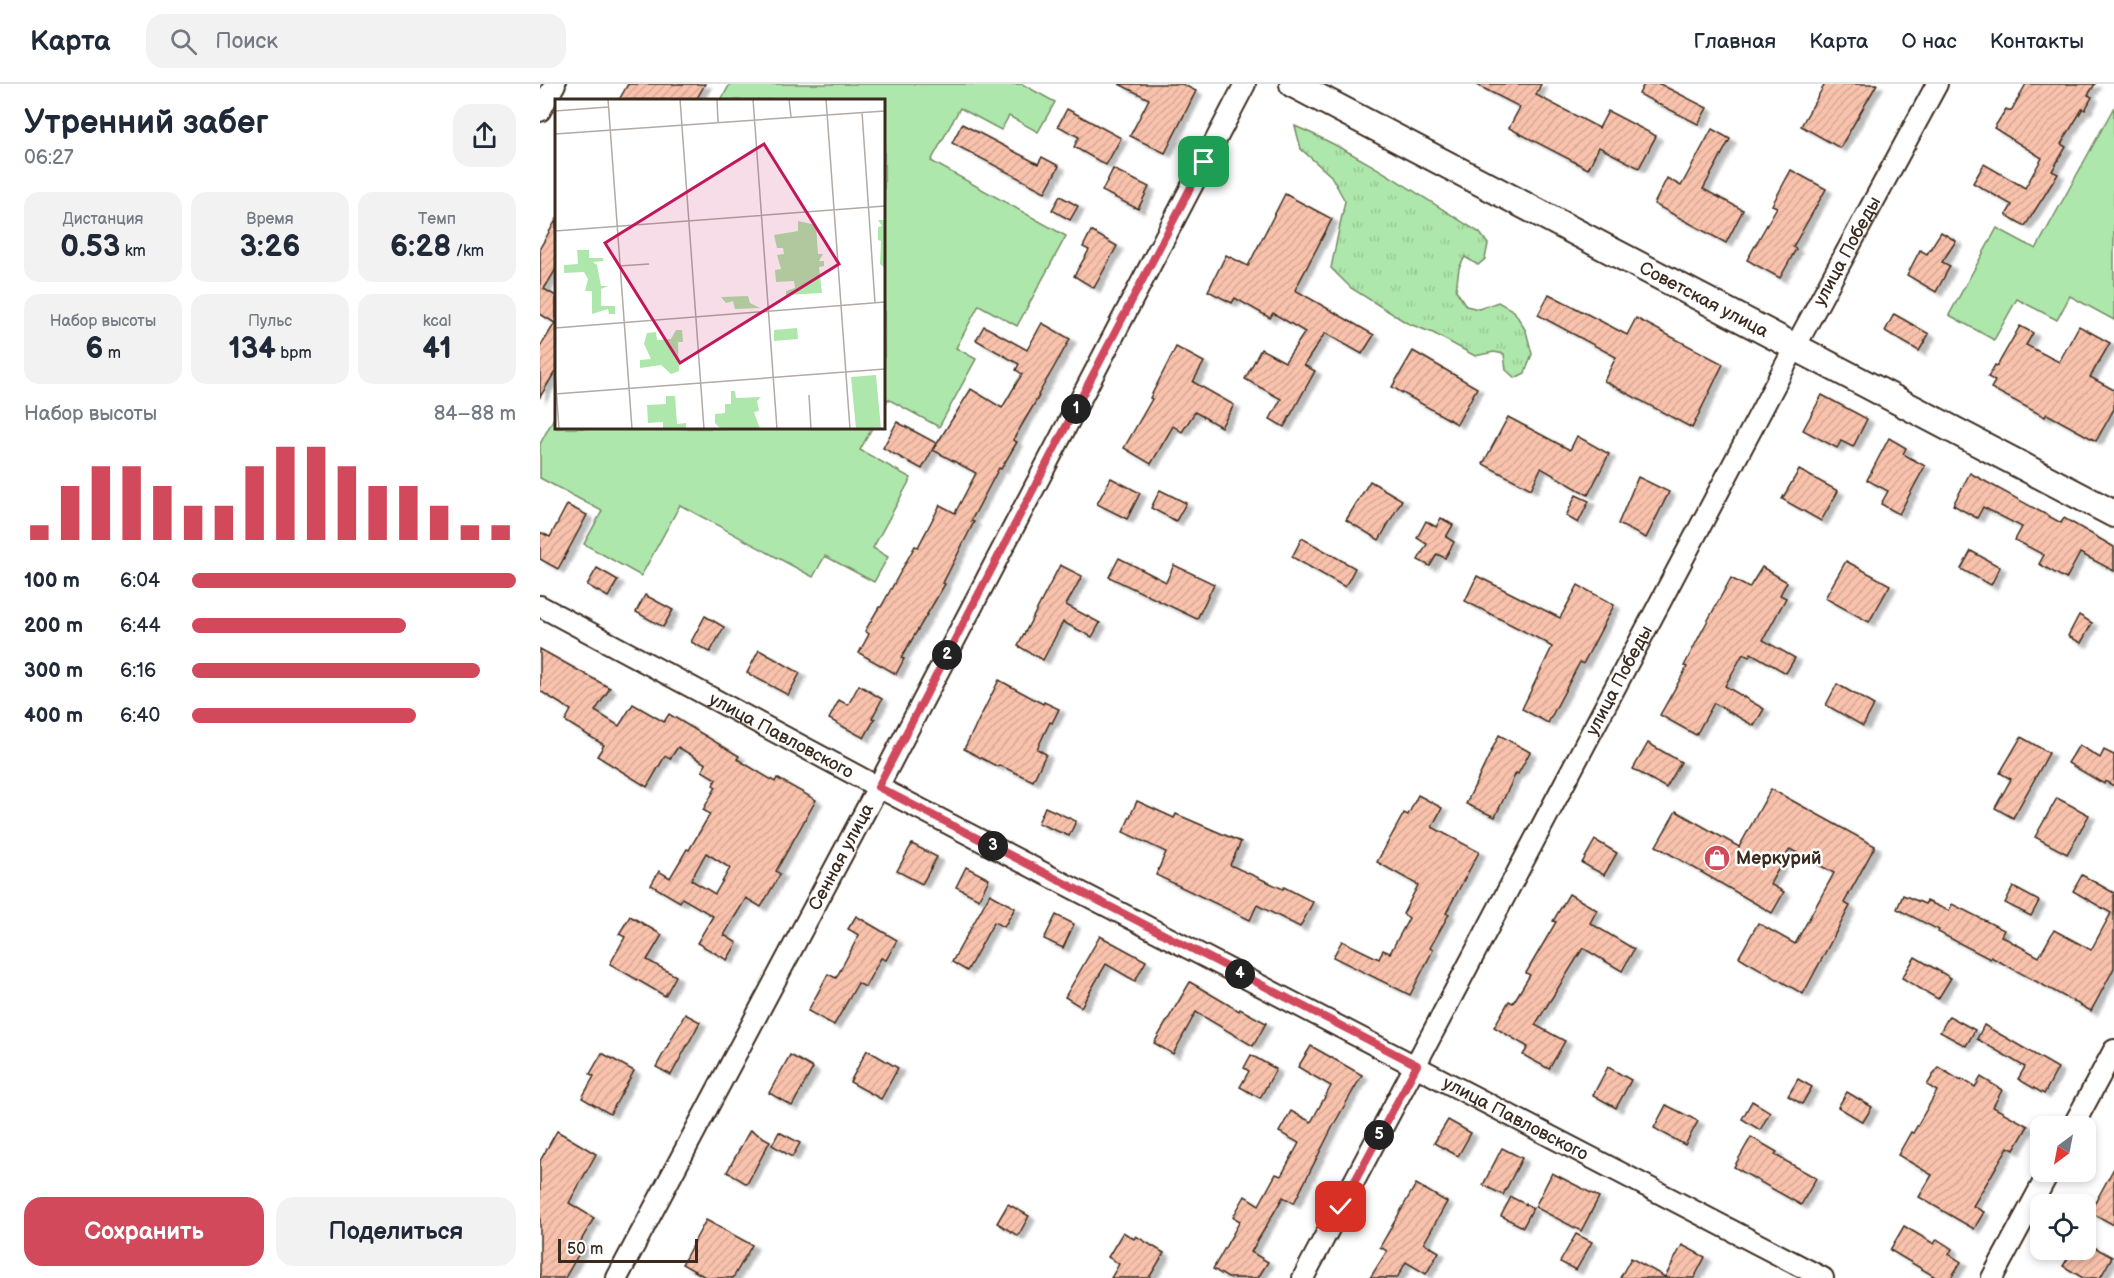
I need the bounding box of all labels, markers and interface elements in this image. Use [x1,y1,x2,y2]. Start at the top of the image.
search box [146,14,566,68]
text: Карта [30,25,110,58]
icon: search [167,25,200,58]
text: Поиск [215,28,278,55]
text: Главная [1693,29,1776,54]
text: Карта [1809,29,1868,54]
text: О нас [1901,29,1957,54]
text: Контакты [1990,29,2084,54]
inset map [555,99,885,429]
text: Утренний забег [24,103,269,143]
button: share [453,104,516,167]
pin [1178,136,1229,187]
icon: arrive [1187,145,1220,178]
text: 06:27 [24,146,74,170]
street label: улица Победы [1809,193,1885,310]
text: Дистанция [63,210,143,229]
text: Время [246,210,294,229]
text: Темп [418,210,456,229]
text: 0.53 [60,229,120,265]
text: 3:26 [240,229,300,265]
text: 6:28 [390,229,451,265]
text: km [120,242,146,261]
text: /km [451,242,484,261]
street label: Советская улица [1636,257,1772,342]
text: Набор высоты [50,312,156,331]
text: Пульс [248,312,292,331]
text: kcal [423,312,451,331]
text: 6 [85,331,103,367]
text: 134 [228,331,276,367]
text: 41 [422,331,452,367]
text: m [103,344,121,363]
text: bpm [276,344,312,363]
pin: 1 [1061,394,1091,424]
text: 1 [1073,399,1079,418]
text: Набор высоты [24,402,157,426]
text: 84–88 m [434,402,516,426]
text: 100 m [24,569,80,593]
text: 6:04 [120,569,160,593]
text: 200 m [24,614,83,638]
text: 6:44 [120,614,161,638]
street label: улица Победы [1581,622,1656,739]
pin: 2 [932,640,962,670]
text: 2 [942,645,952,664]
text: 300 m [24,659,83,683]
text: 6:16 [120,659,156,683]
street label: улица Павловского [706,688,857,783]
text: 400 m [24,704,83,728]
text: 6:40 [120,704,160,728]
street label: Сенная улица [804,799,878,914]
pin: 3 [978,831,1008,861]
text: 3 [988,836,998,855]
shop icon: Меркурий [1702,843,1732,873]
place label: Меркурий [1736,848,1821,869]
pin: 4 [1225,959,1255,989]
text: 4 [1235,964,1245,983]
street label: улица Павловского [1439,1072,1592,1165]
north arrow [2030,1116,2096,1182]
map controls [2030,1116,2096,1260]
pin: 5 [1364,1120,1394,1150]
text: 5 [1374,1125,1384,1144]
pin [1315,1181,1366,1232]
icon: check [1324,1190,1357,1223]
button: locate [2030,1194,2096,1260]
button: Сохранить [24,1197,264,1266]
button: Поделиться [276,1197,516,1266]
scale bar [558,1236,698,1264]
text: 50 m [567,1240,603,1259]

